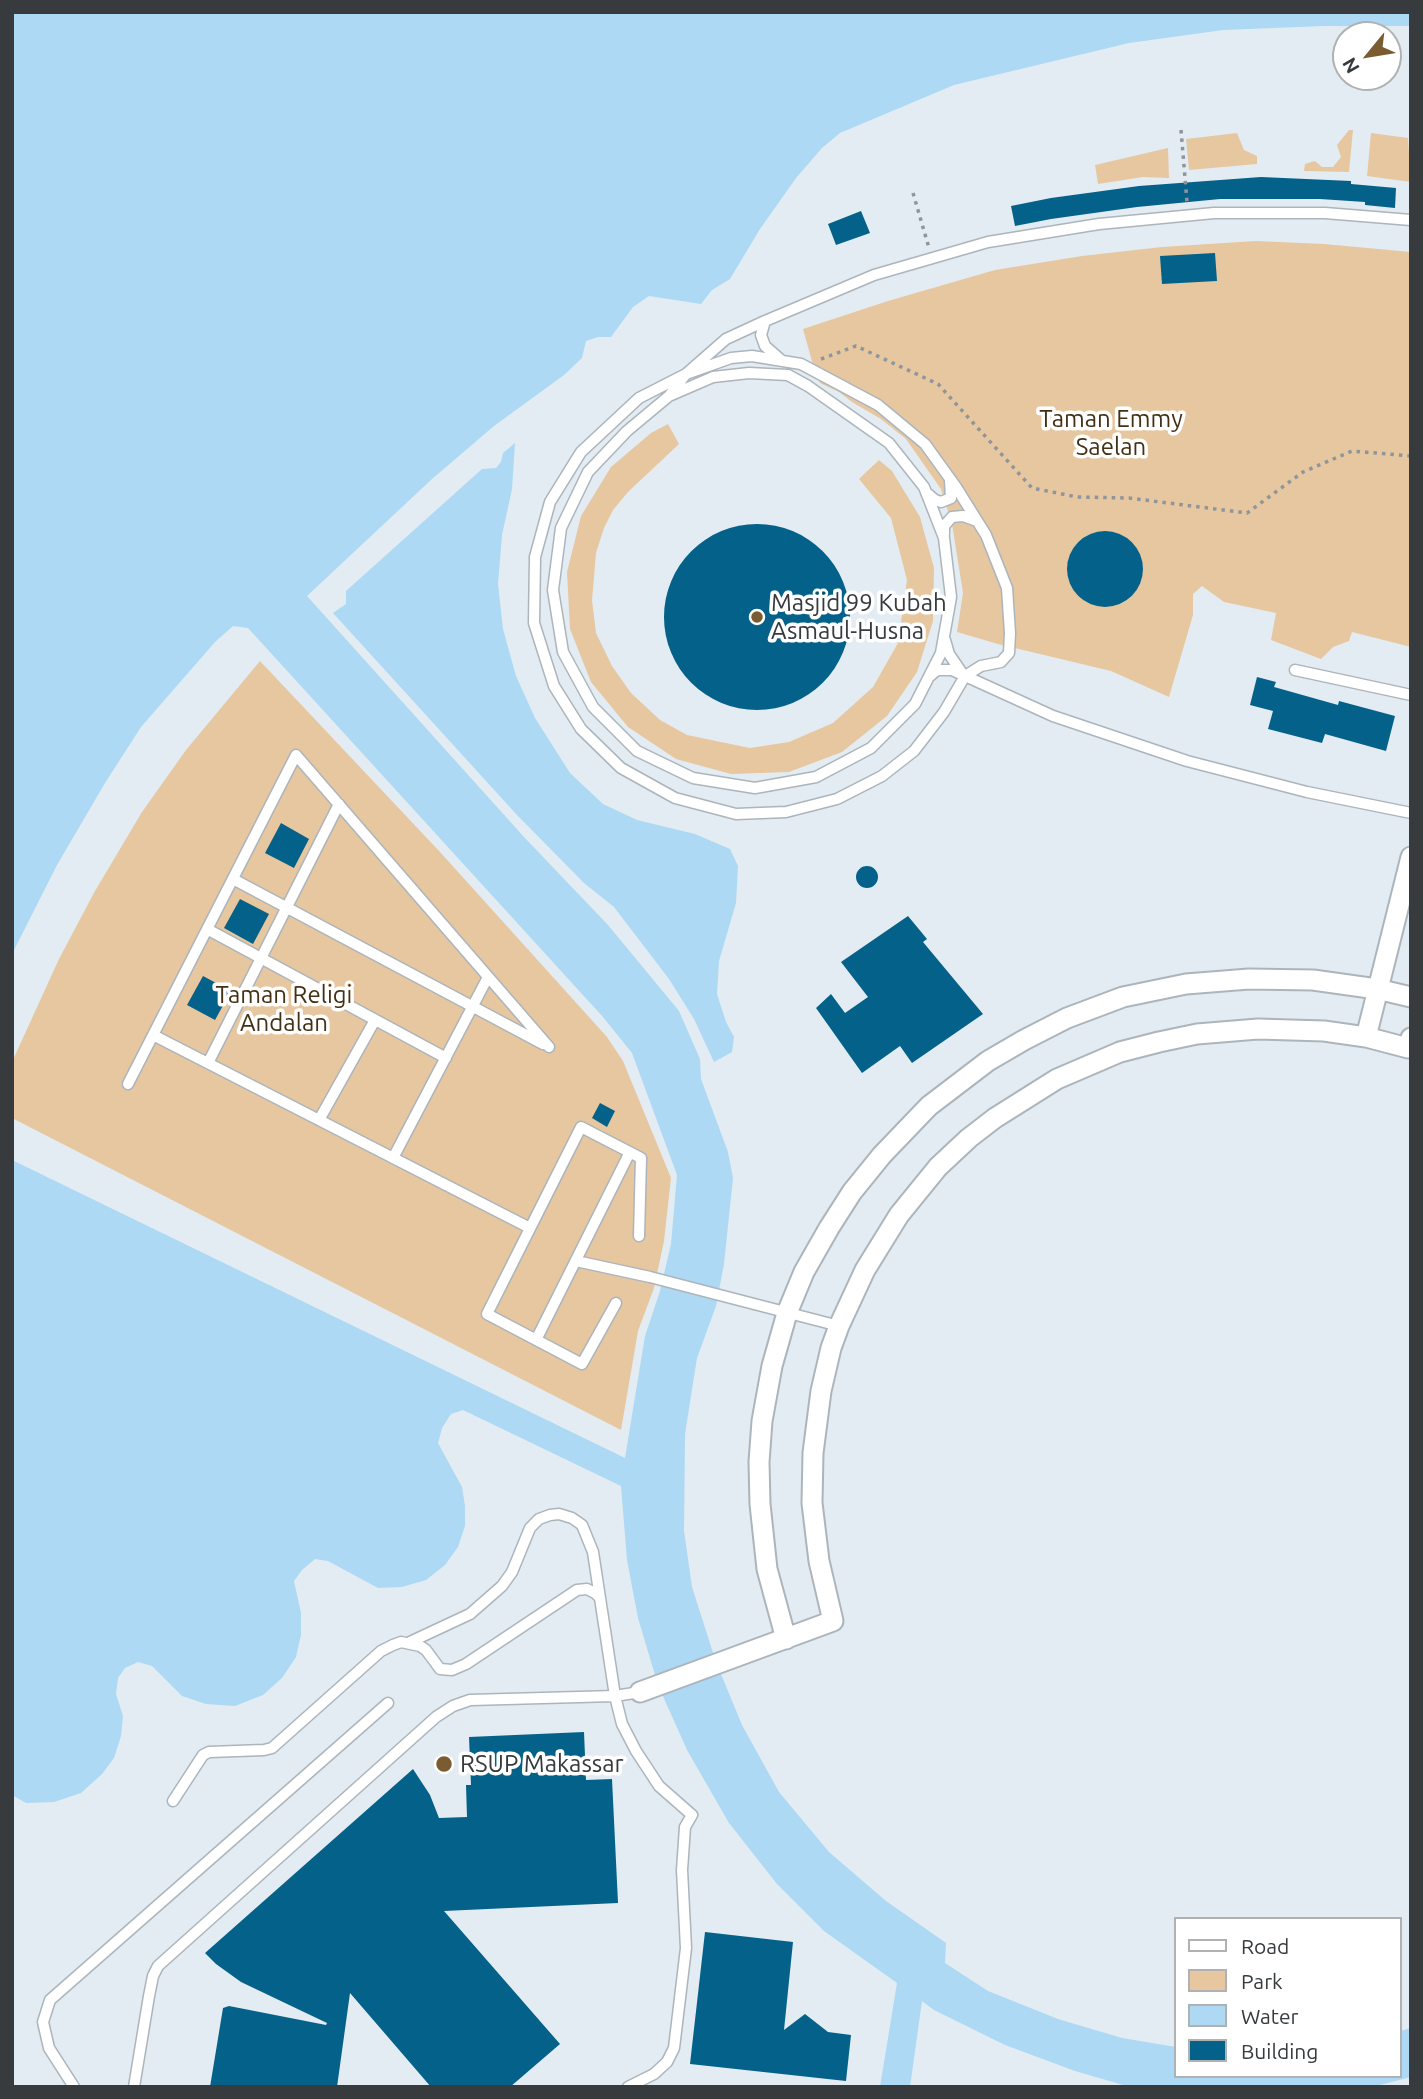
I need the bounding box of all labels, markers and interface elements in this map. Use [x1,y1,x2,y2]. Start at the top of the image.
north arrow [1332,21,1402,91]
text: N [1337,54,1364,77]
park label: Taman Emmy Saelan [1039,405,1183,461]
place label: Masjid 99 Kubah Asmaul-Husna [771,589,947,645]
marker: Masjid 99 Kubah Asmaul-Husna [749,609,765,625]
park label: Taman Religi Andalan [216,981,352,1037]
place label: RSUP Makassar [460,1750,624,1778]
marker: RSUP Makassar [434,1754,454,1774]
legend [1174,1917,1402,2078]
text: Road [1241,1934,1289,1958]
text: Park [1241,1969,1283,1993]
text: Water [1241,2004,1299,2028]
text: Building [1241,2039,1318,2063]

